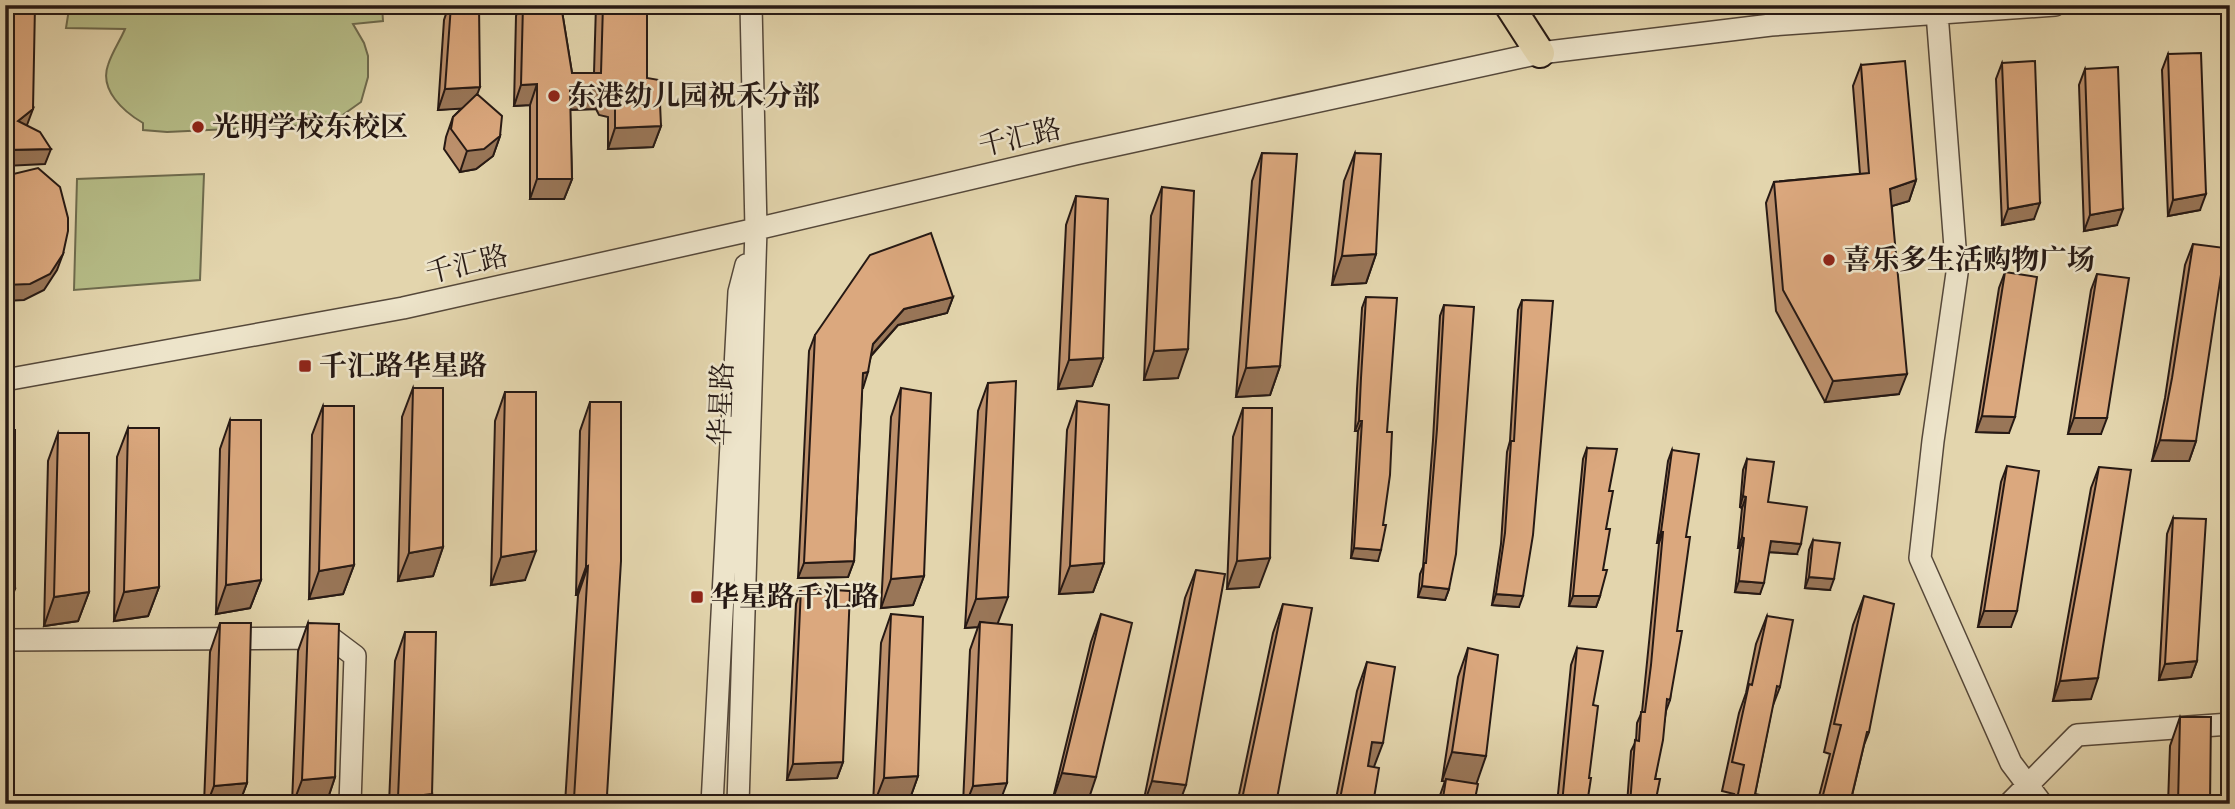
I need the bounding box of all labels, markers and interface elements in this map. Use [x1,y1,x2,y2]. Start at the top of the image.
place label: 东港幼儿园祝禾分部 [568,79,820,114]
marker: 东港幼儿园祝禾分部 [546,88,562,104]
place label: 光明学校东校区 [212,110,408,145]
street label: 千汇路 [975,111,1065,165]
marker: 光明学校东校区 [190,119,206,135]
street label: 千汇路 [422,238,512,292]
place label: 喜乐多生活购物广场 [1843,243,2095,278]
marker: 喜乐多生活购物广场 [1821,252,1837,268]
place label: 千汇路华星路 [319,349,487,384]
marker: 千汇路华星路 [297,358,313,374]
street label: 华星路 [703,361,741,447]
place label: 华星路千汇路 [711,580,879,615]
marker: 华星路千汇路 [689,589,705,605]

